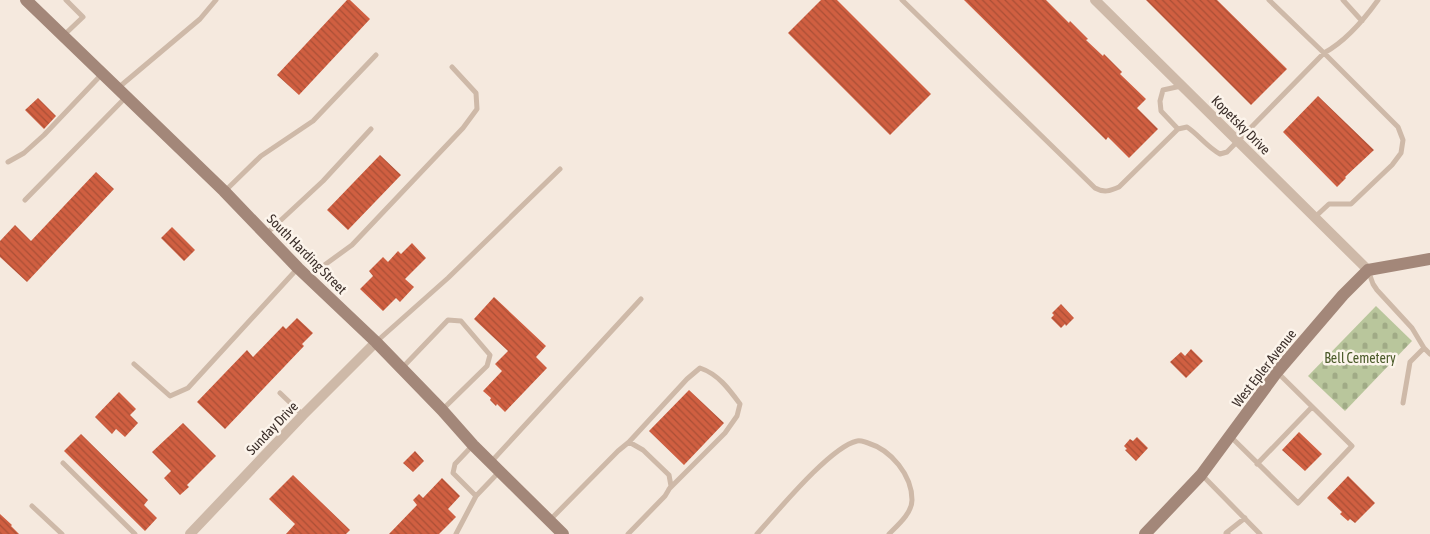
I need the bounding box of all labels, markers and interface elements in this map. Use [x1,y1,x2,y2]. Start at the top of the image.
street label: Kopetsky Drive [1208,92,1274,158]
street label: South Harding Street [264,211,350,297]
street label: West Epler Avenue [1229,326,1299,410]
park label: Bell Cemetery [1324,350,1396,366]
street label: Sunday Drive [243,398,301,458]

